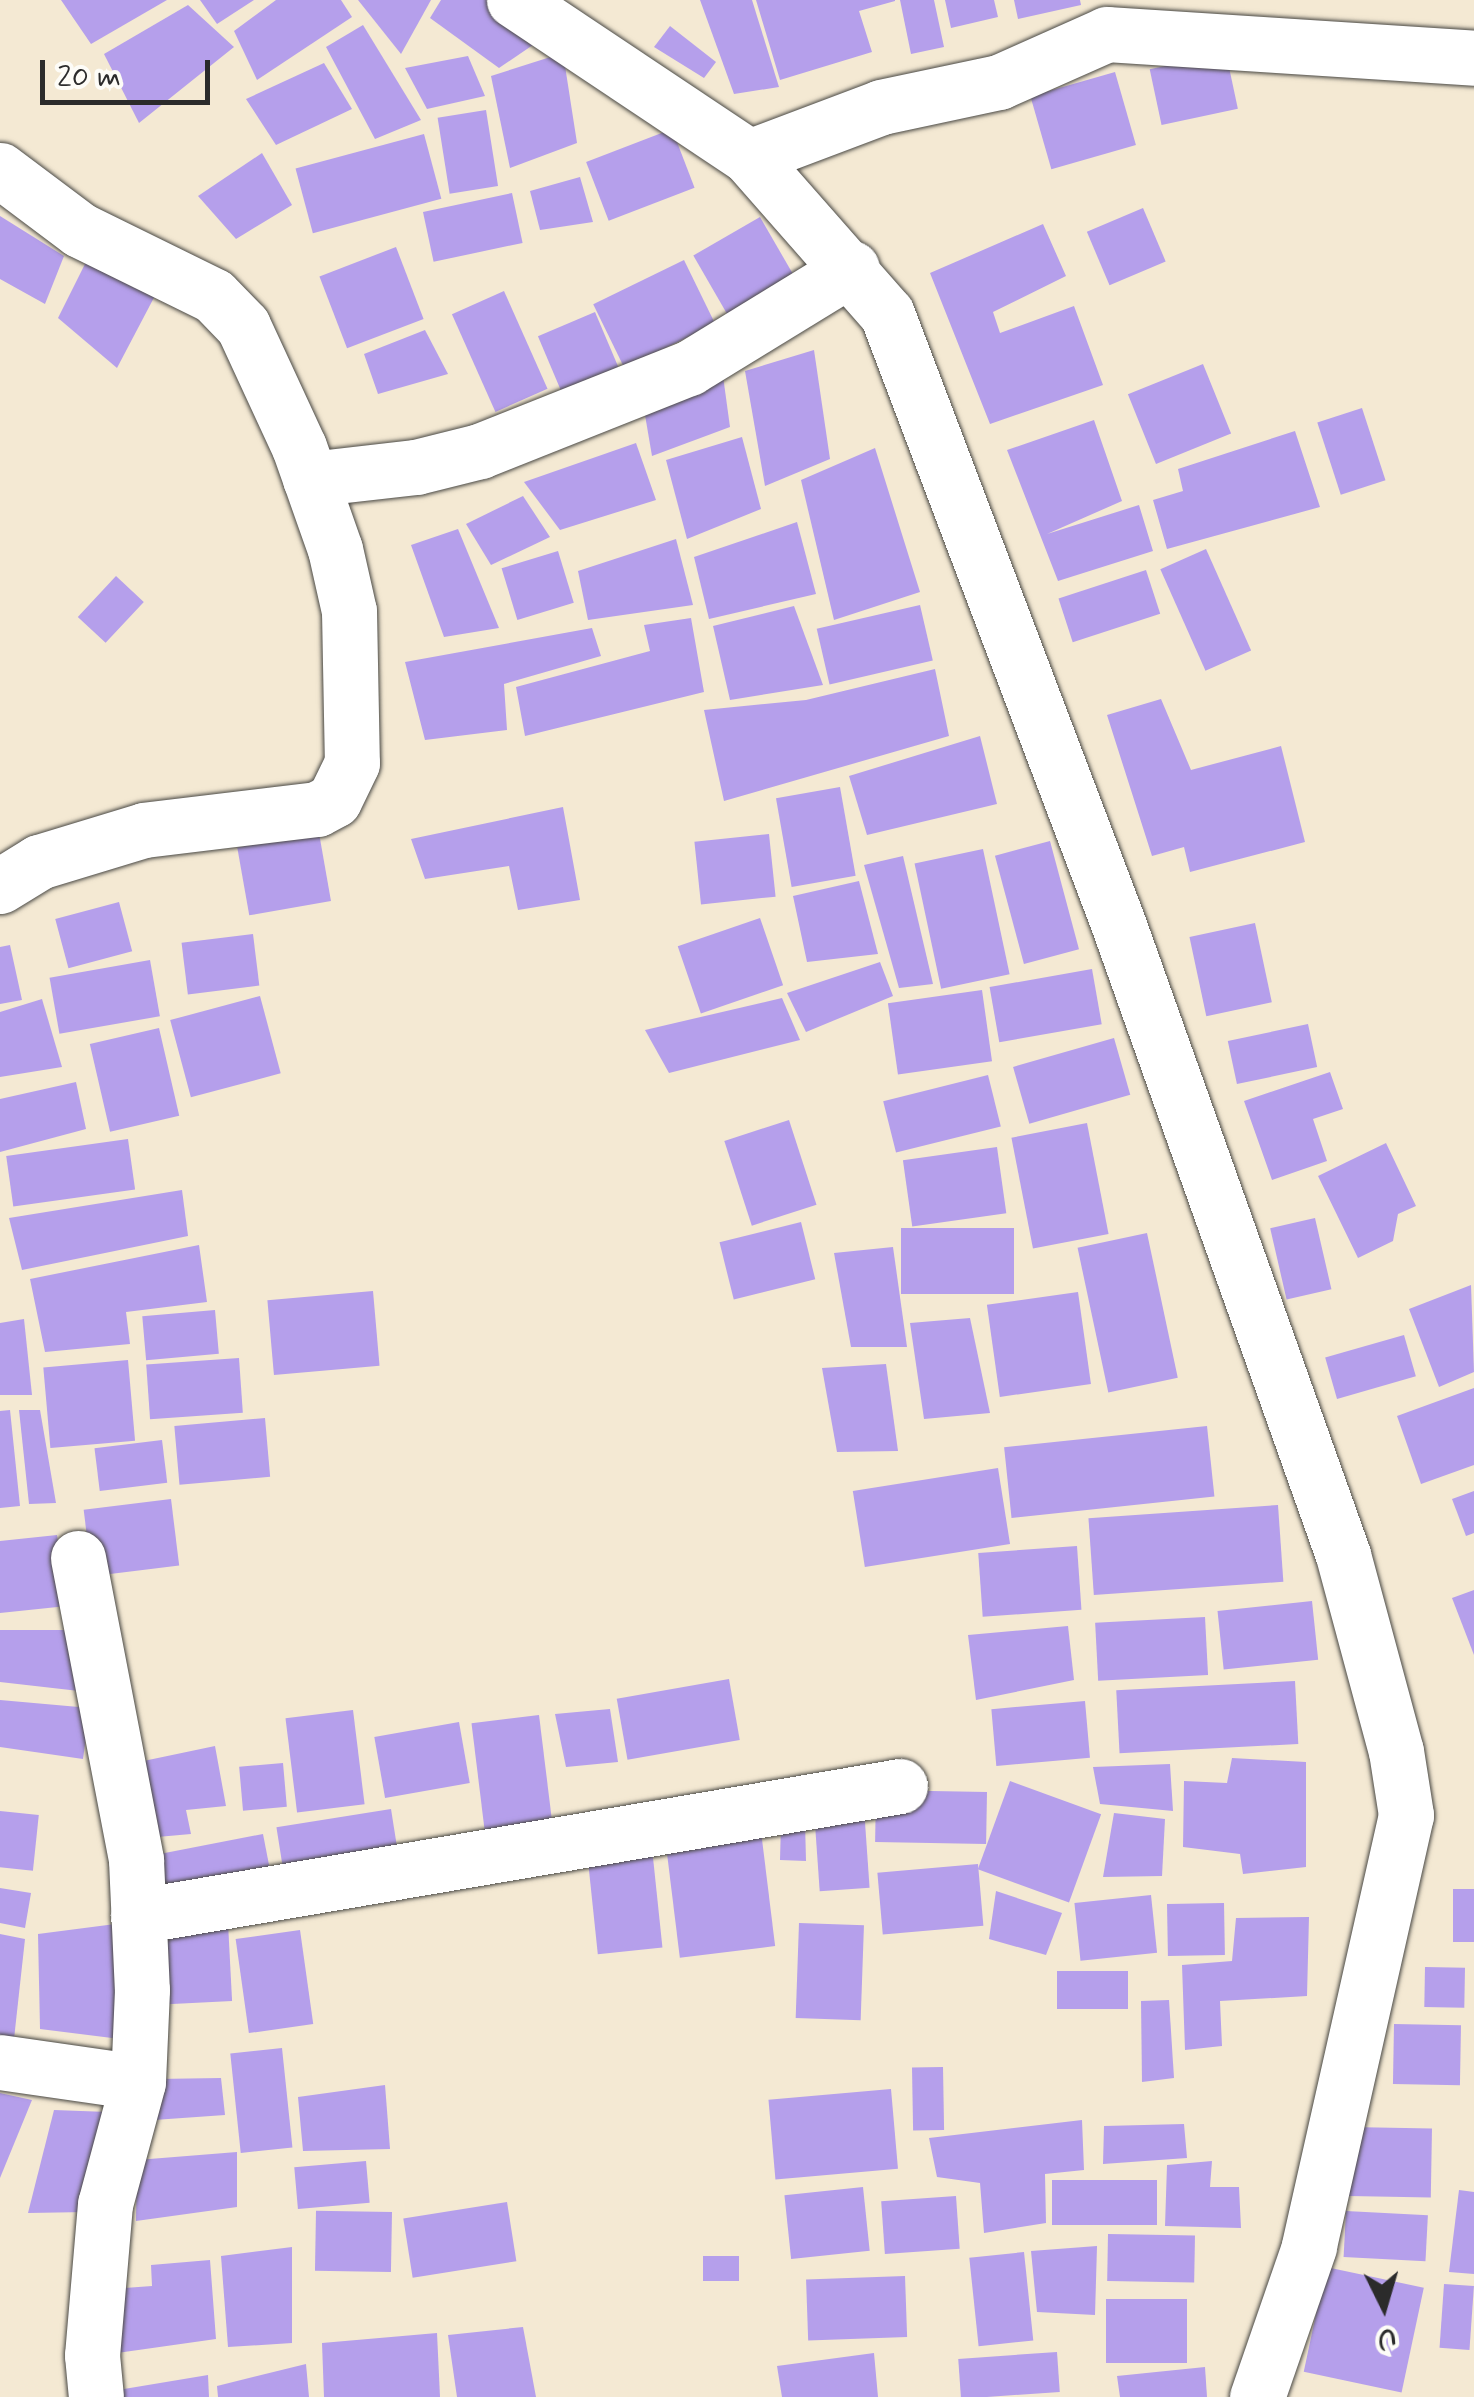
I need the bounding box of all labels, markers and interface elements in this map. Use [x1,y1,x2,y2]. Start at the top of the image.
scale bar [45,40,215,102]
text: 20 m [57,58,121,97]
north arrow [1334,2257,1434,2357]
text: U [1376,2318,1397,2357]

